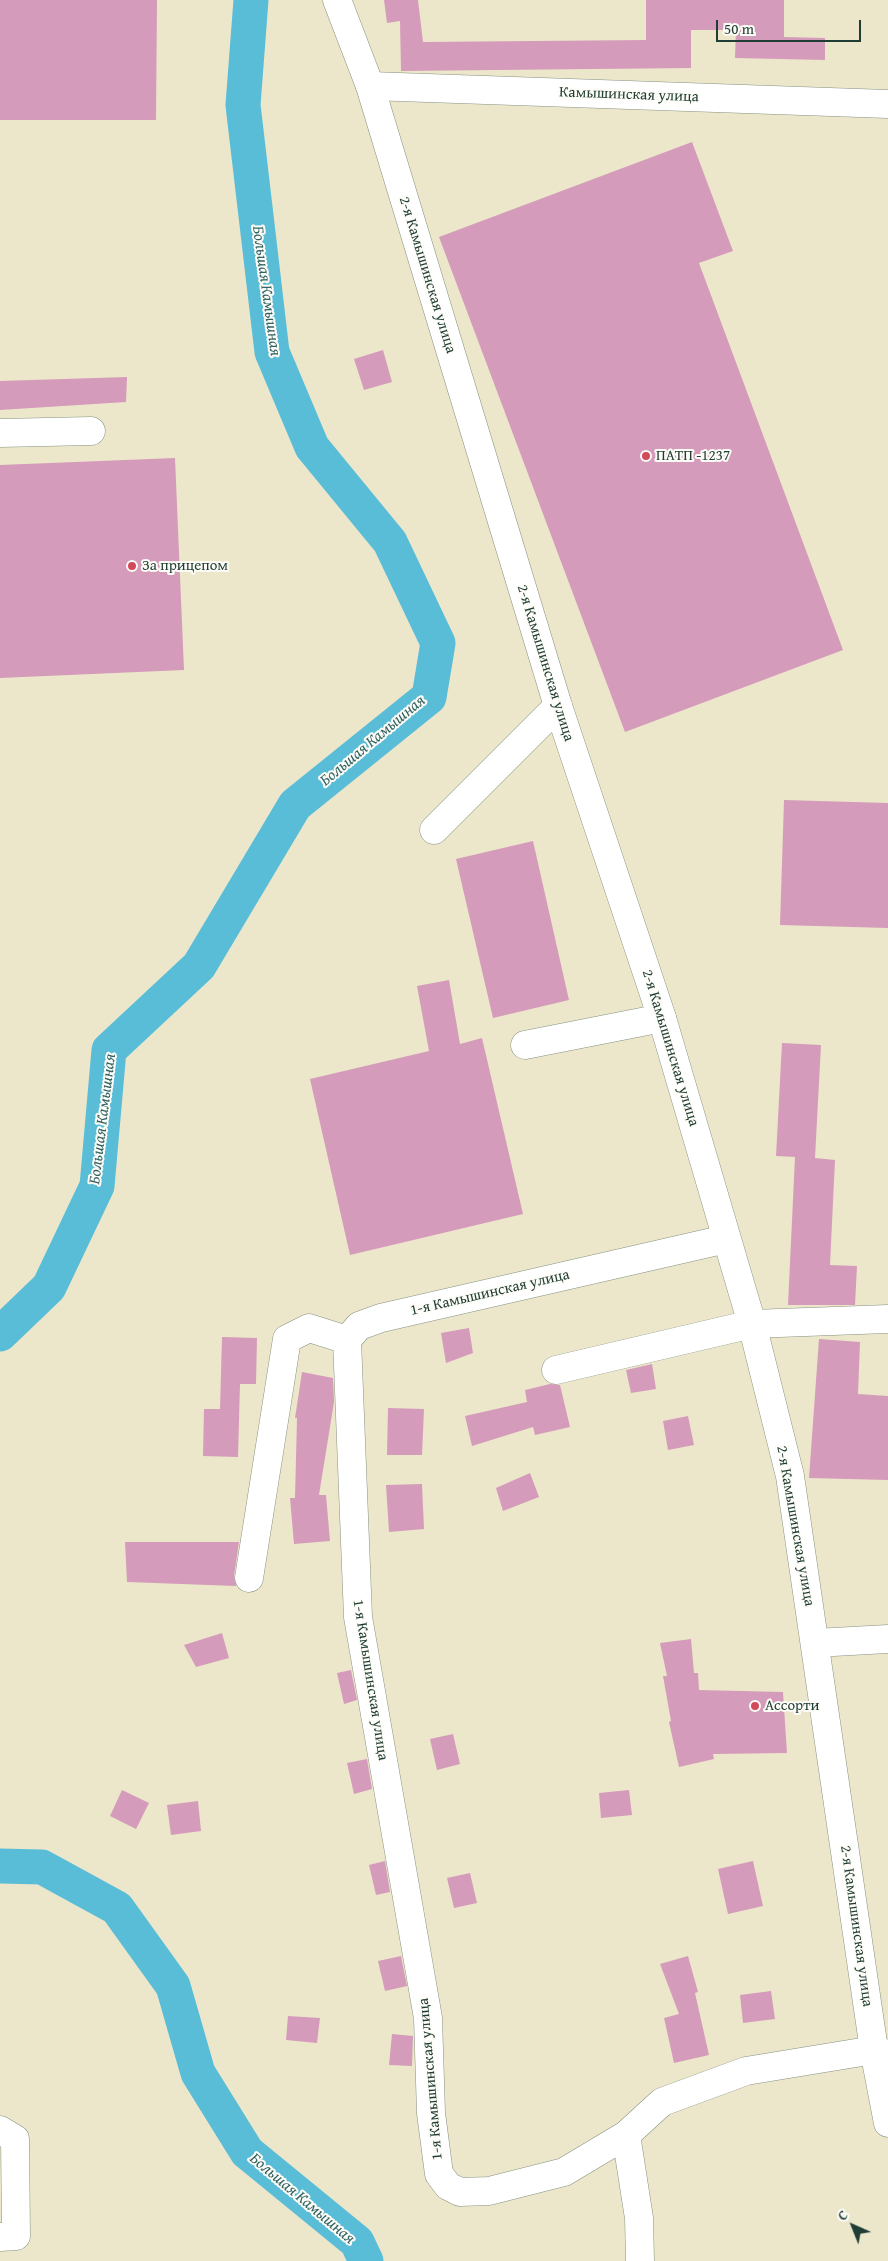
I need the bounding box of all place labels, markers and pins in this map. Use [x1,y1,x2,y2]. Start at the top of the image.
place label: ПАТП -1237 [656,447,730,465]
marker: ПАТП -1237 [640,450,652,462]
place label: За прицепом [142,557,228,575]
marker: За прицепом [126,560,138,572]
place label: Ассорти [765,1697,819,1715]
marker: Ассорти [749,1700,761,1712]

